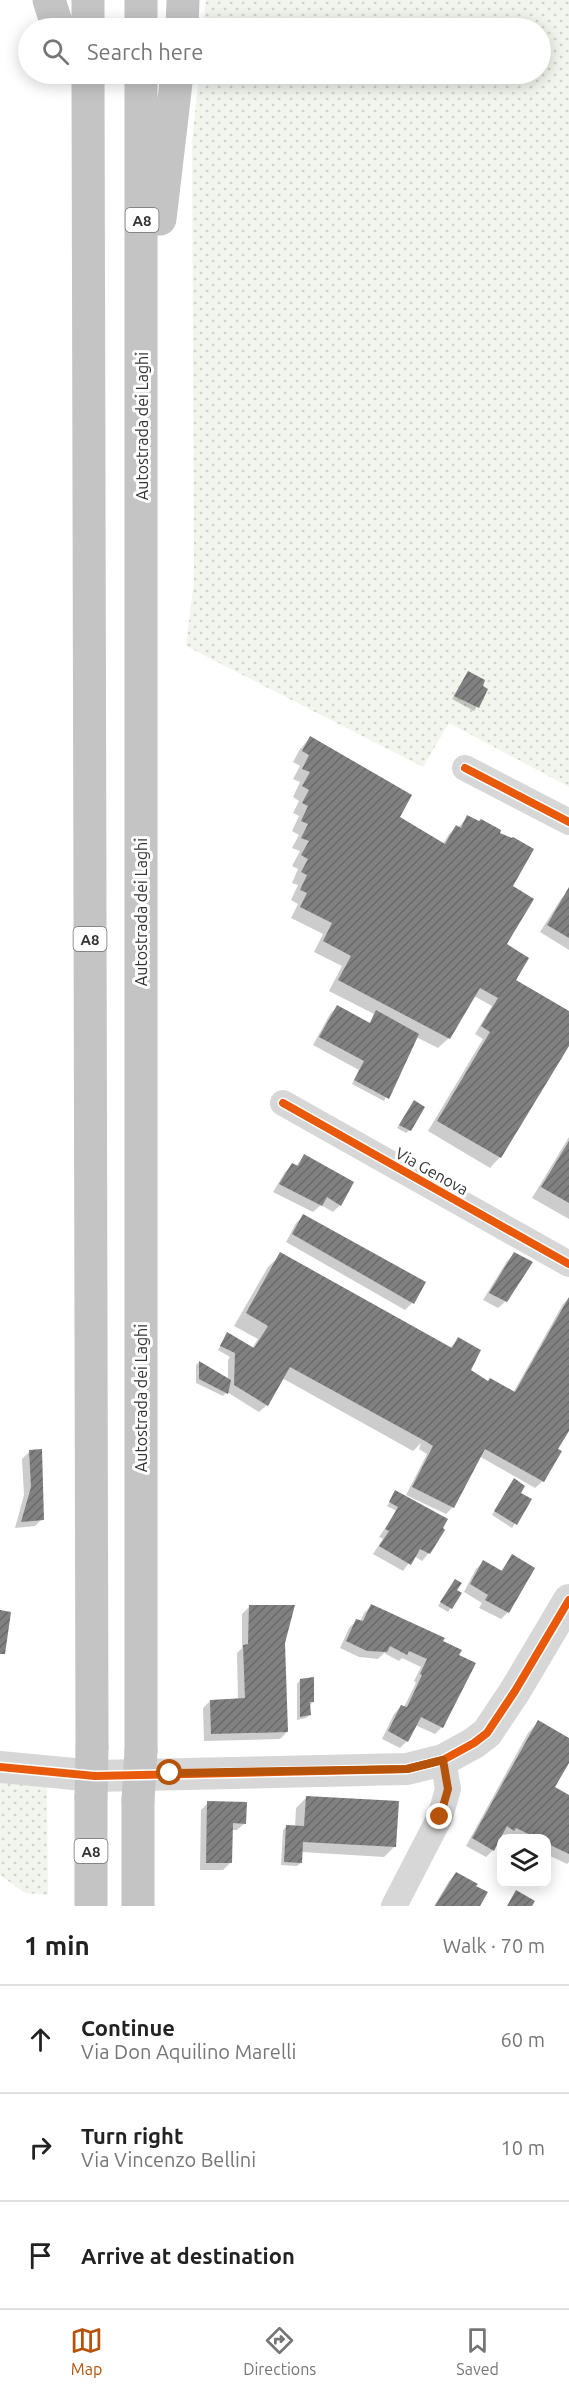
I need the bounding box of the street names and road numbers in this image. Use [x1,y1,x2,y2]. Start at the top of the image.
road number: A8 [126,208,158,232]
street label: Autostrada dei Laghi [133,352,151,500]
street label: Autostrada dei Laghi [132,838,150,986]
road number: A8 [74,927,106,951]
street label: Via Genova [392,1144,472,1198]
street label: Autostrada dei Laghi [132,1324,150,1472]
road number: A8 [74,1839,107,1863]

